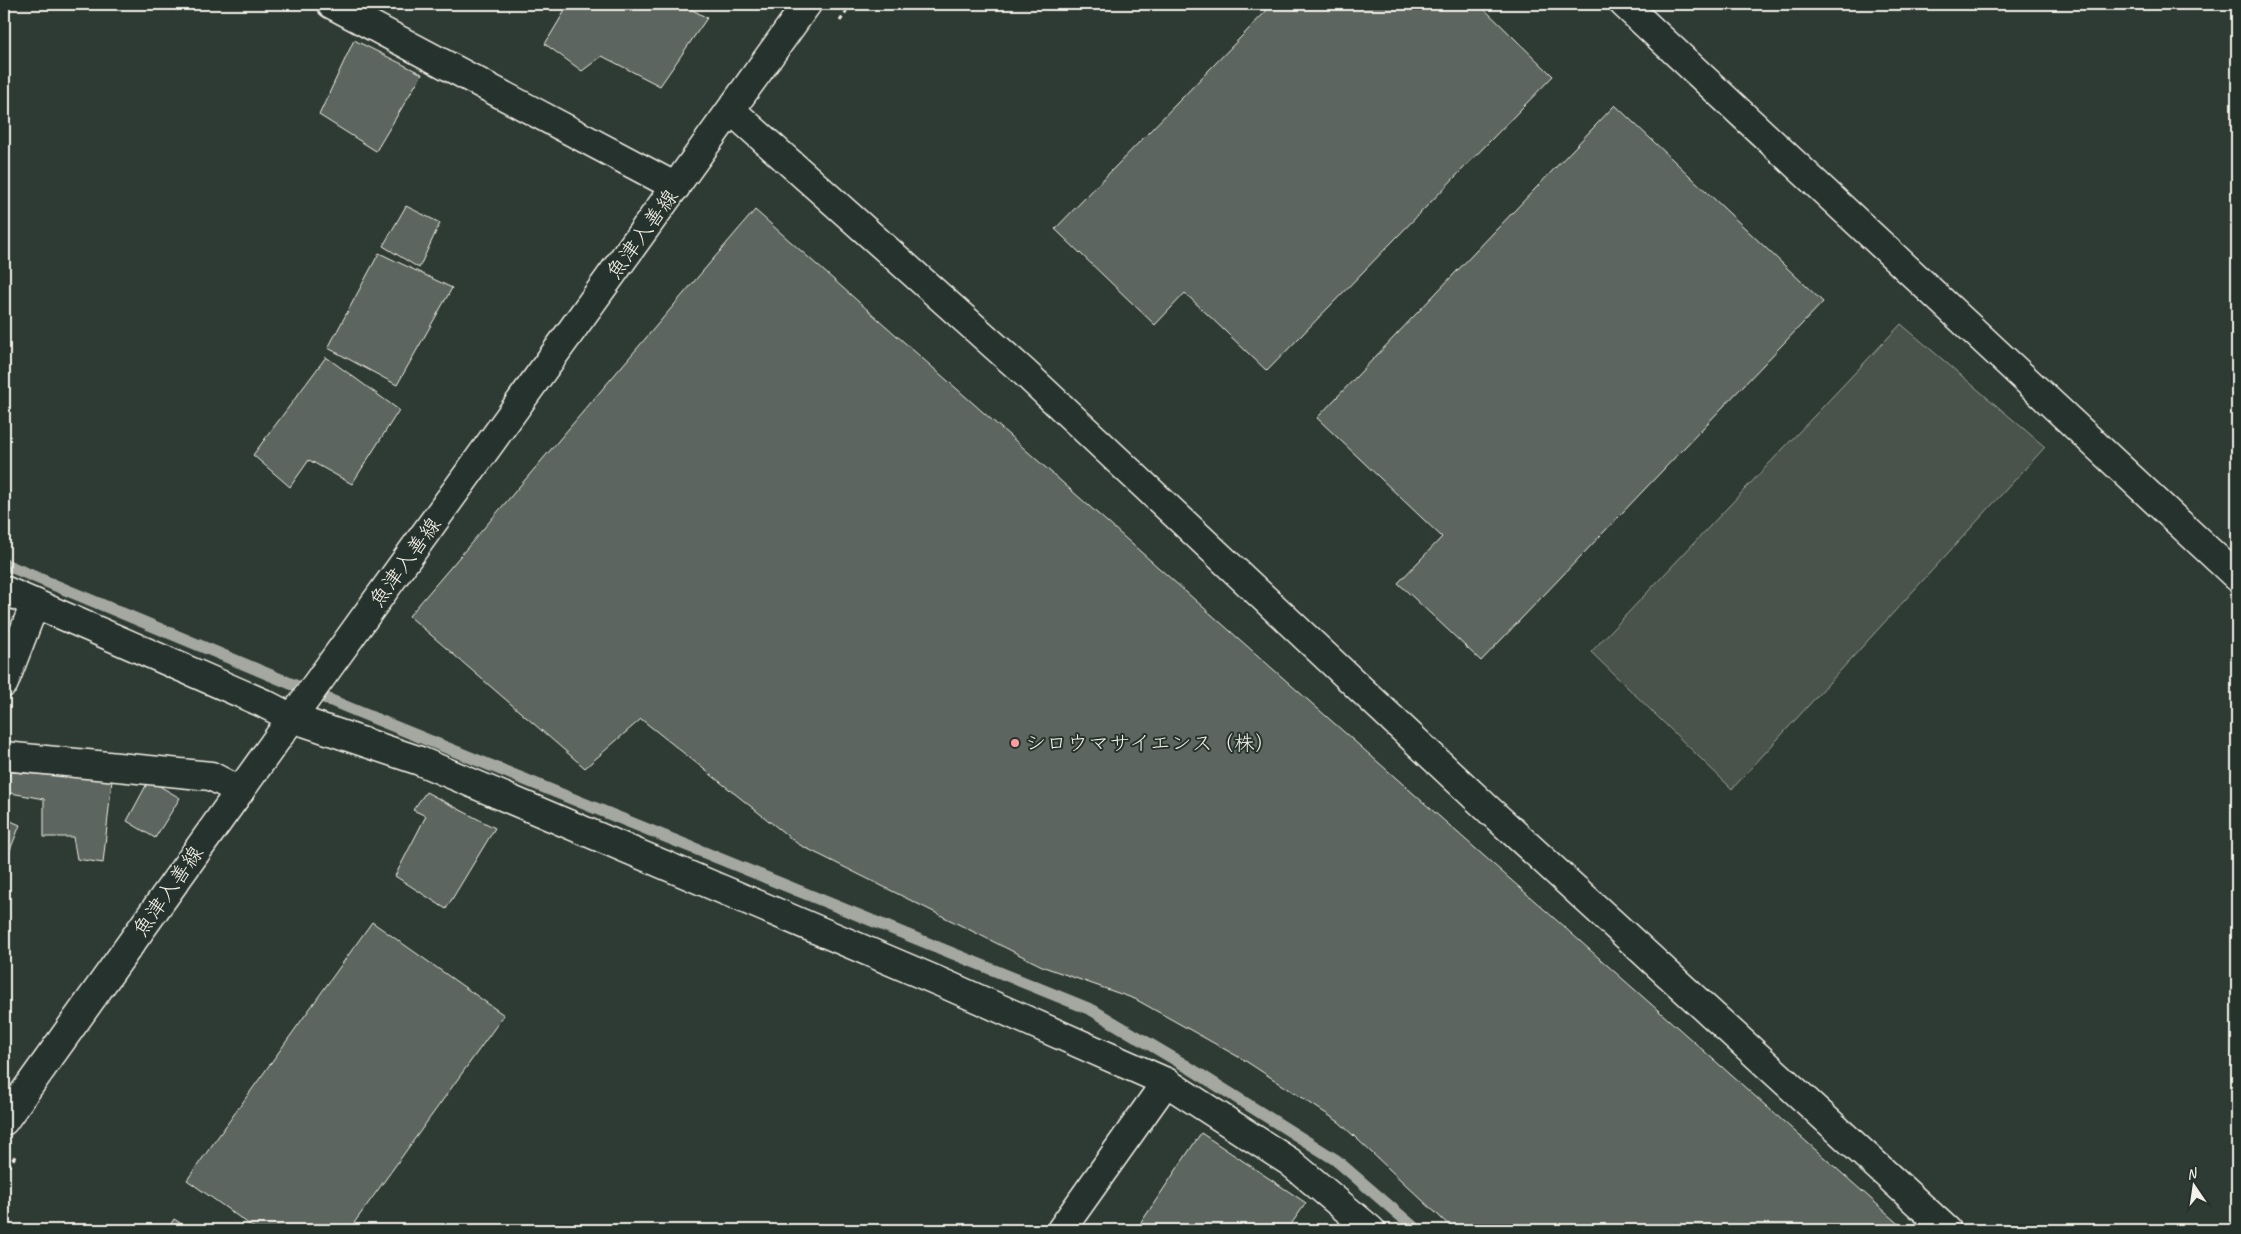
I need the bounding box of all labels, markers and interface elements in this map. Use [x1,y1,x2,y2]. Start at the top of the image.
street label: 魚津入善線 [601,184,683,284]
street label: 魚津入善線 [364,512,446,612]
place label: シロウマサイエンス（株） [1025,730,1276,756]
marker: シロウマサイエンス（株） [1009,737,1021,749]
street label: 魚津入善線 [127,841,209,941]
north arrow [2168,1162,2218,1212]
text: N [2185,1164,2200,1183]

